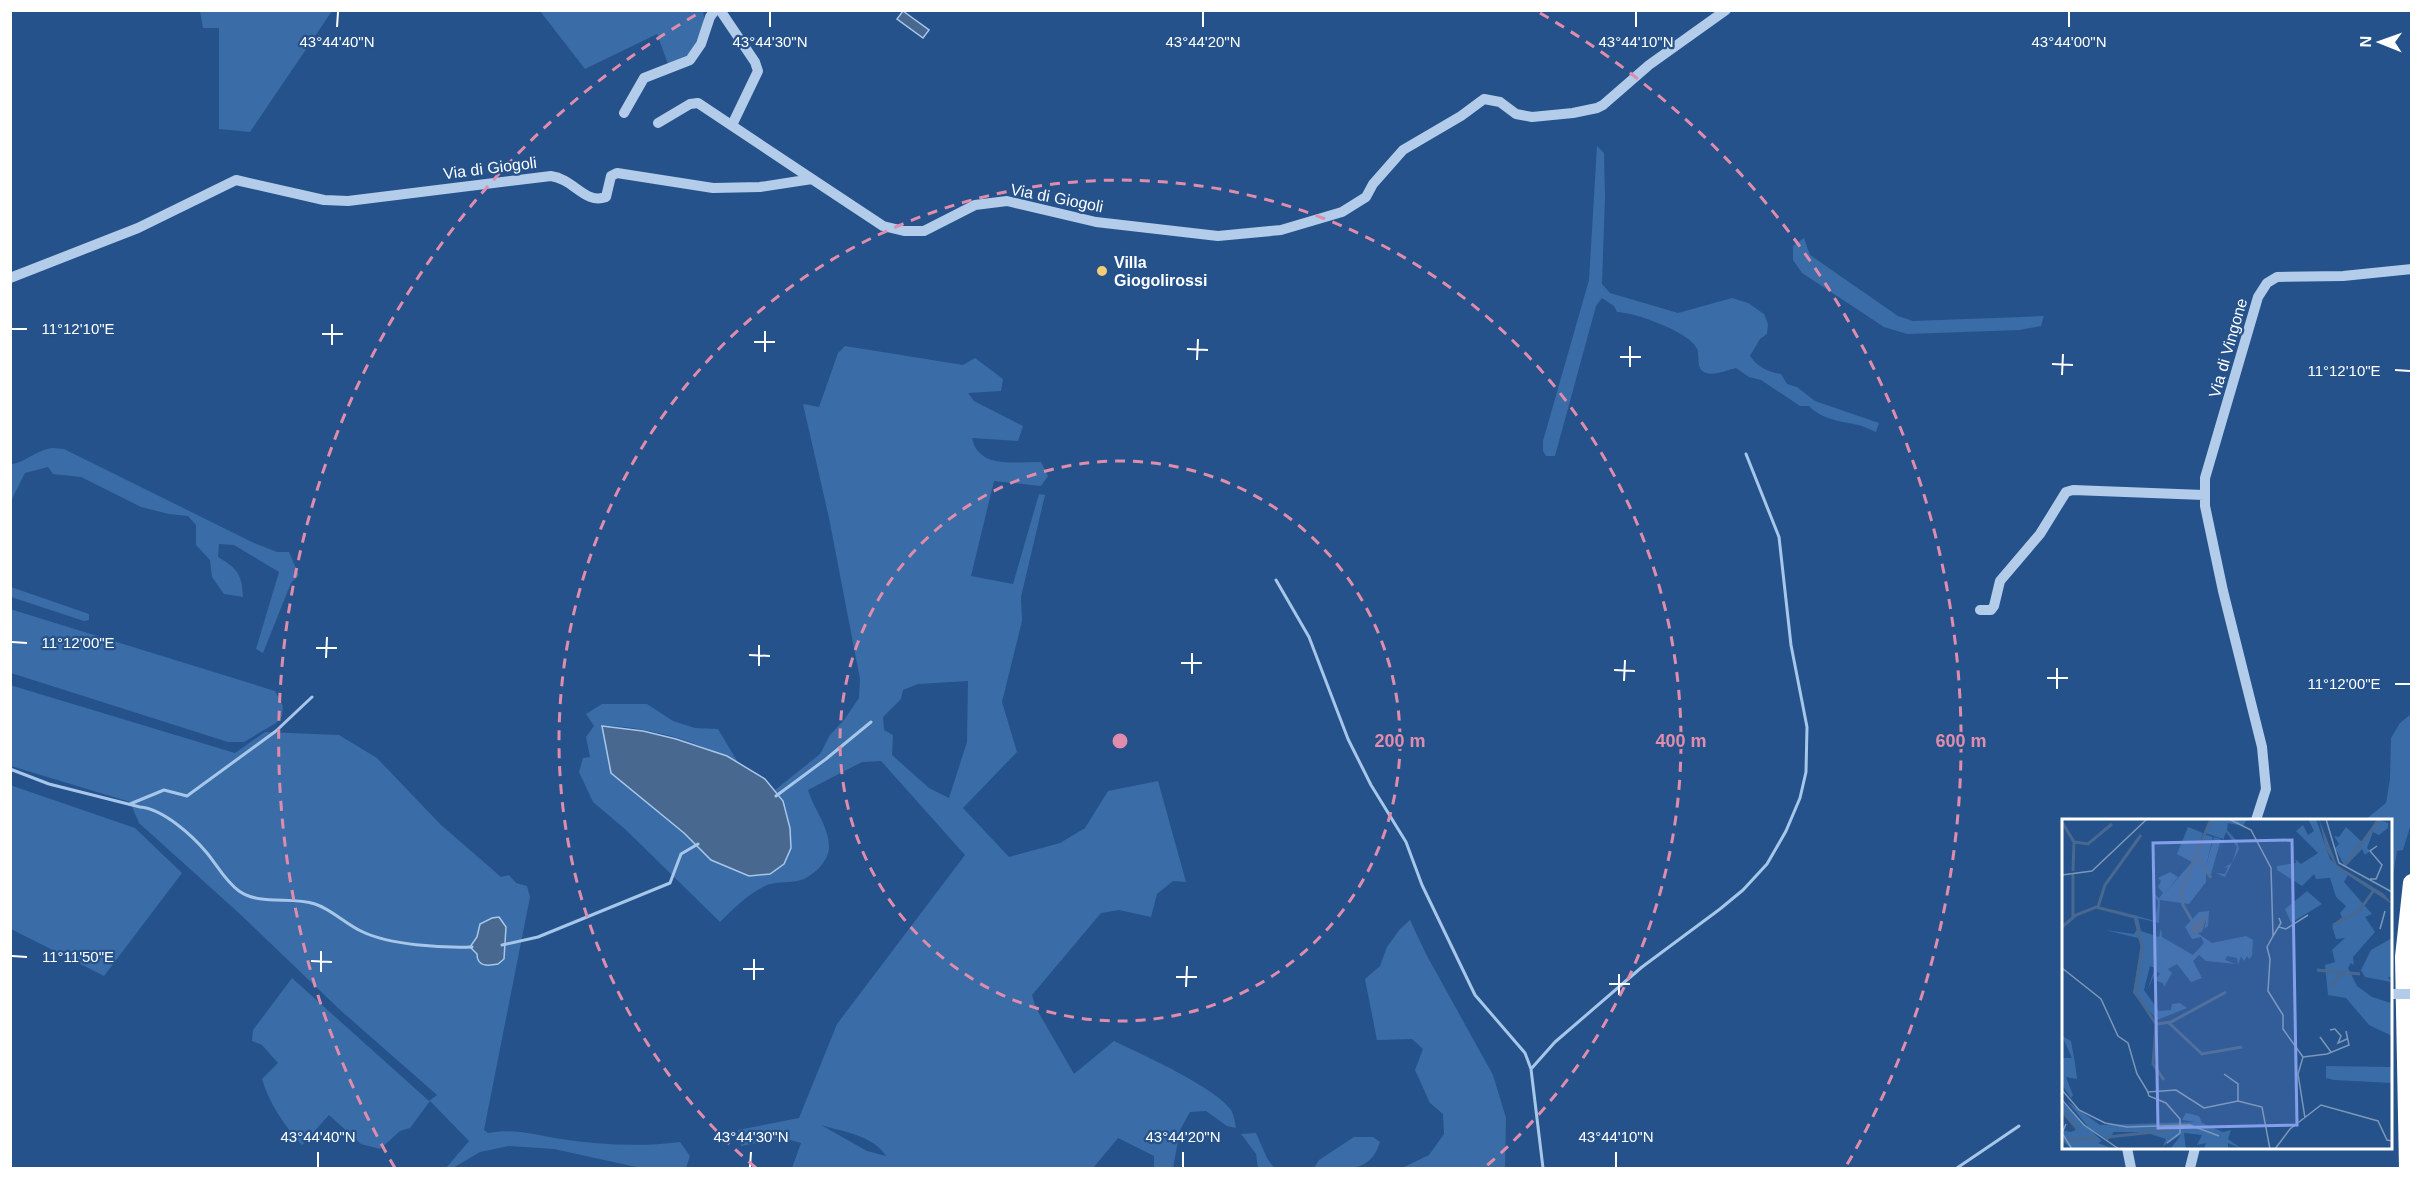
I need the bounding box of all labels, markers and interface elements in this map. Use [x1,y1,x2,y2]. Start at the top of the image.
north arrow [2350,12,2410,72]
text: 43°44'40"N [299,33,375,50]
text: 43°44'30"N [732,33,808,50]
text: 43°44'20"N [1165,33,1241,50]
text: 43°44'10"N [1598,33,1674,50]
text: 43°44'00"N [2031,33,2107,50]
text: N [2357,36,2374,48]
street label: Via di Giogoli [442,154,538,182]
street label: Via di Giogoli [1009,181,1105,215]
place label: Villa Giogolirossi [1114,254,1207,289]
marker: Villa Giogolirossi [1095,264,1109,278]
street label: Via di Vingone [2206,296,2250,400]
text: 11°12'10"E [41,320,115,337]
text: 11°12'10"E [2307,362,2381,379]
text: 11°12'00"E [41,634,115,651]
text: 11°12'00"E [2307,675,2381,692]
centre of rings [1110,731,1130,751]
text: 200 m [1374,731,1426,751]
text: 400 m [1655,731,1707,751]
text: 600 m [1935,731,1987,751]
inset map [2062,819,2392,1149]
text: 11°11'50"E [42,948,114,965]
text: 43°44'40"N [280,1128,356,1145]
text: 43°44'30"N [713,1128,789,1145]
text: 43°44'20"N [1145,1128,1221,1145]
text: 43°44'10"N [1578,1128,1654,1145]

